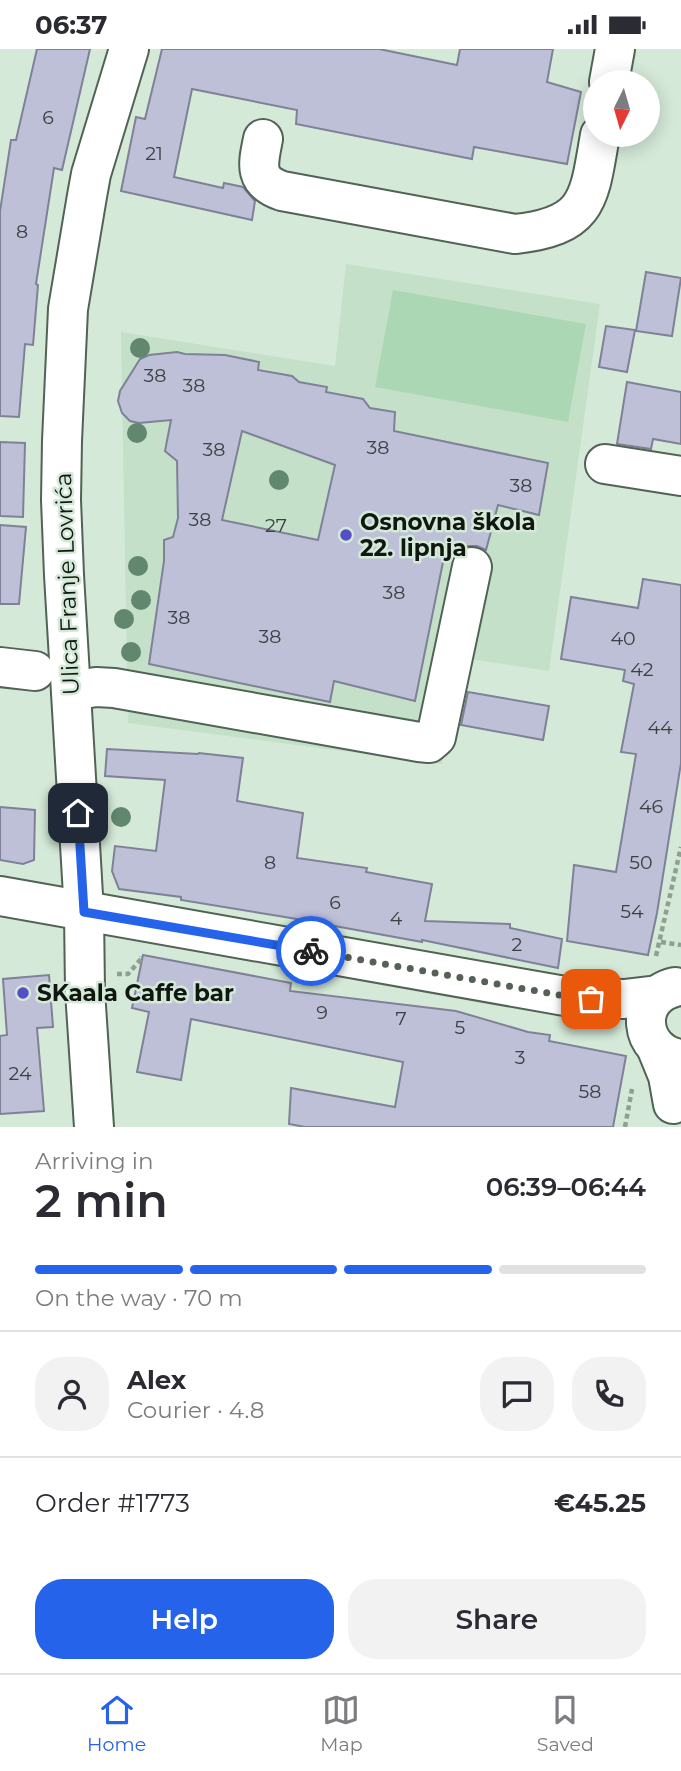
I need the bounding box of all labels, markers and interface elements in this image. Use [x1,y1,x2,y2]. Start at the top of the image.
text: 06:37 [35,9,107,41]
north arrow [583,70,660,147]
map controls [583,70,660,147]
house number: 6 [42,106,54,129]
house number: 21 [145,142,163,165]
house number: 8 [16,220,28,243]
house number: 38 [144,364,166,387]
house number: 38 [183,374,205,397]
house number: 38 [367,436,389,459]
house number: 38 [203,438,225,461]
street label: Ulica Franje Lovrića [49,472,85,696]
house number: 38 [510,474,532,497]
house number: 38 [189,508,211,531]
place label: Osnovna škola 22. lipnja [360,508,536,562]
house number: 27 [265,514,287,537]
marker: Osnovna škola 22. lipnja [338,527,354,543]
house number: 38 [383,581,405,604]
house number: 38 [168,606,190,629]
house number: 38 [259,625,281,648]
house number: 40 [610,627,636,650]
house number: 42 [630,658,654,681]
house number: 44 [647,716,673,739]
pin [48,783,108,843]
icon: home [59,794,97,832]
house number: 46 [639,795,663,818]
house number: 8 [264,851,276,874]
house number: 50 [629,851,653,874]
house number: 6 [329,891,341,914]
house number: 54 [620,900,644,923]
house number: 4 [390,907,403,930]
courier [276,916,346,986]
icon: bike [292,932,330,970]
house number: 2 [512,933,523,956]
pin [561,969,621,1029]
place label: SKaala Caffe bar [37,979,234,1007]
icon: bag [572,980,610,1018]
marker: SKaala Caffe bar [15,985,31,1001]
house number: 9 [316,1001,328,1024]
house number: 7 [395,1007,407,1030]
house number: 5 [455,1016,466,1039]
house number: 3 [515,1046,525,1069]
house number: 24 [9,1062,32,1085]
house number: 58 [579,1080,601,1103]
text: Arriving in [35,1147,154,1175]
text: 06:39–06:44 [486,1171,646,1203]
text: 2 min [35,1172,168,1229]
text: On the way · 70 m [35,1284,243,1312]
button: person [35,1357,109,1431]
button: chat [480,1357,554,1431]
button: phone [572,1357,646,1431]
text: Alex [127,1364,186,1396]
text: Courier · 4.8 [127,1396,264,1424]
text: Order #1773 [35,1487,190,1519]
text: €45.25 [554,1487,646,1519]
button: Help [35,1579,334,1659]
button: Share [348,1579,646,1659]
tab: Home [87,1691,146,1756]
tab: Map [320,1691,363,1756]
tab: Saved [537,1691,594,1756]

